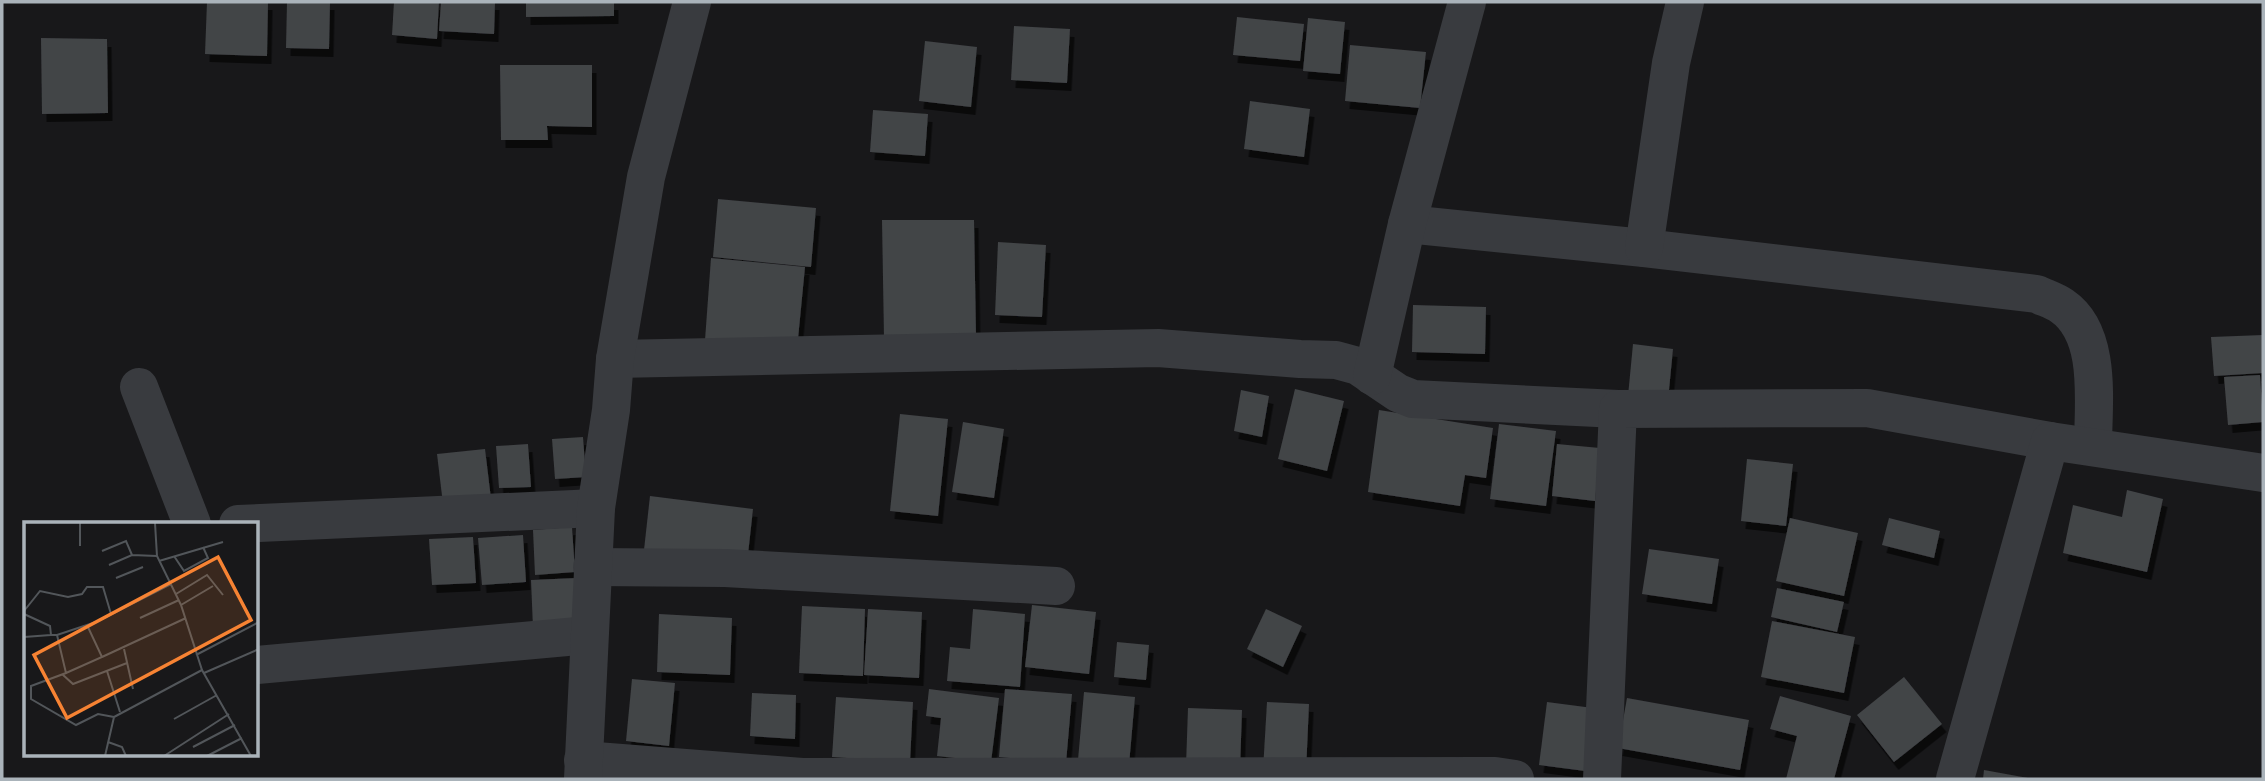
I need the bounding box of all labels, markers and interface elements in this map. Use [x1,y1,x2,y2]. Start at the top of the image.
inset map [24,522,259,756]

